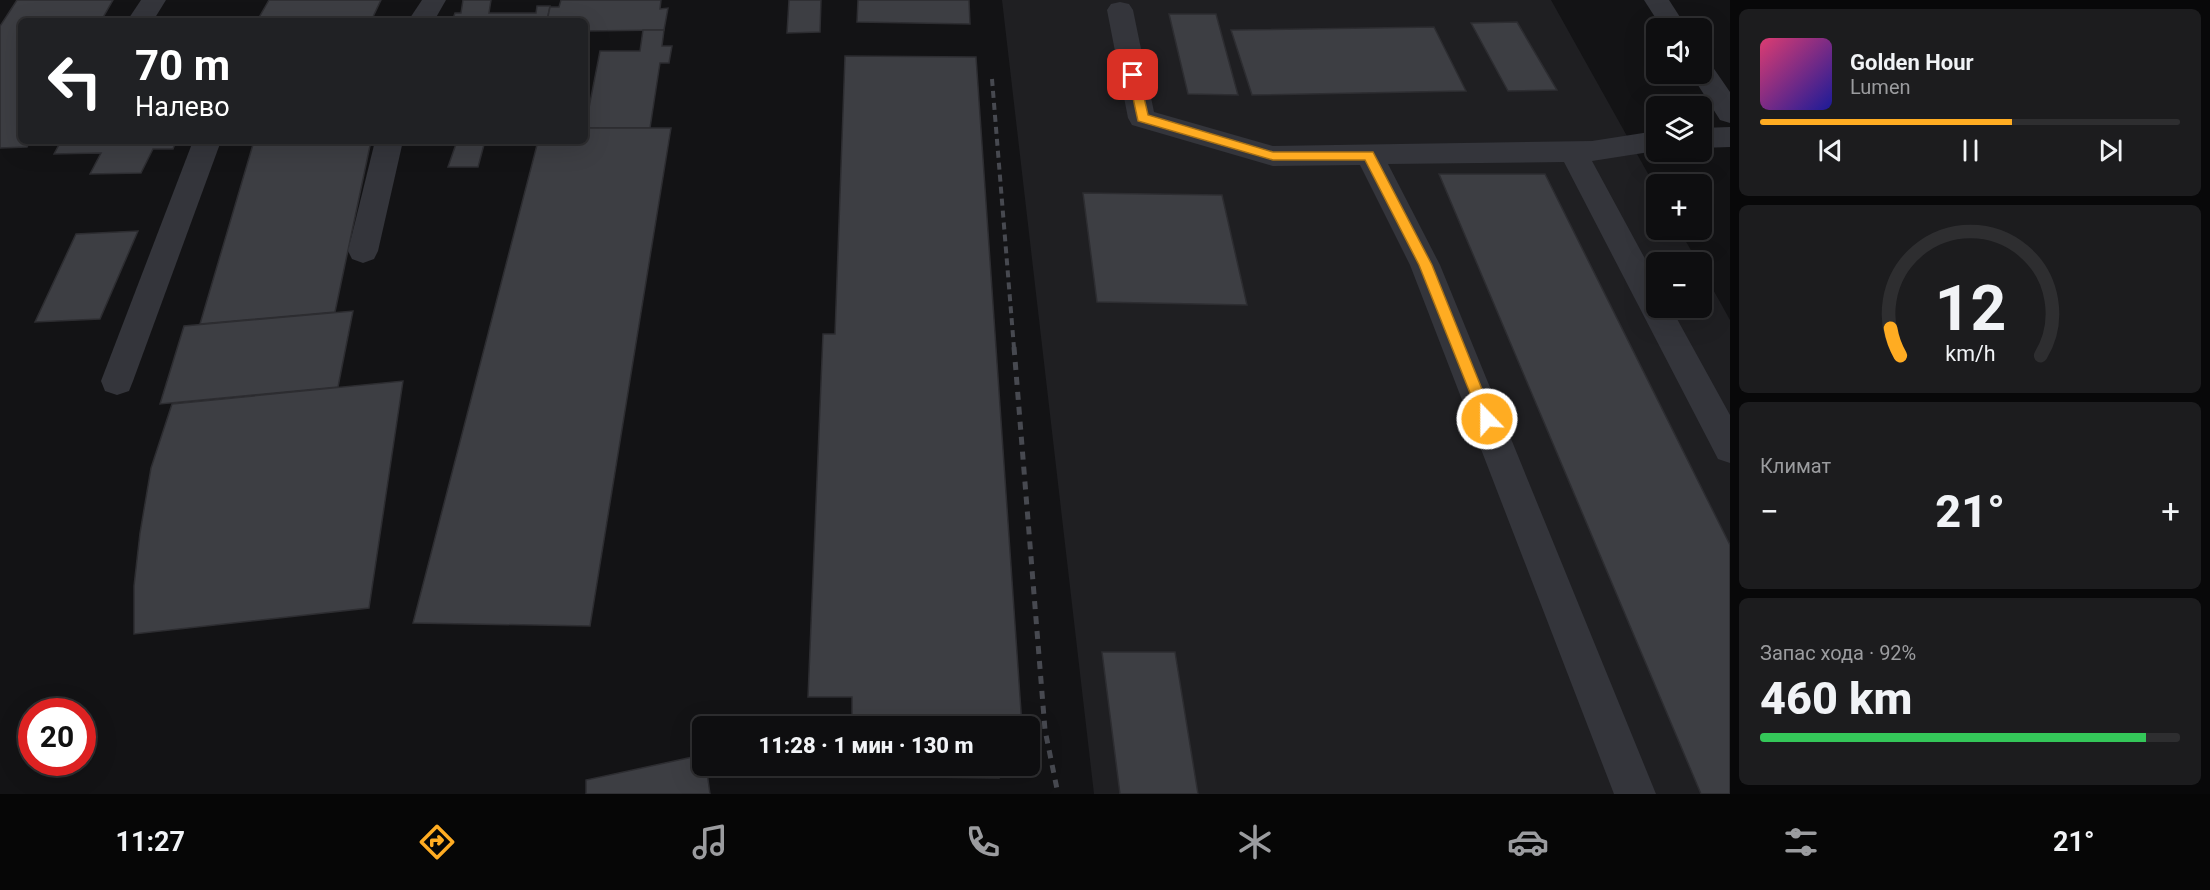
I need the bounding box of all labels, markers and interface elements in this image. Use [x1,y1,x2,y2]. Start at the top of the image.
map controls [1646,18,1712,318]
button: sound [1646,18,1712,84]
text: 70 m [135,41,230,90]
icon: left [36,42,114,120]
pin [1107,49,1158,100]
text: Golden Hour [1850,50,1974,75]
icon: arrive [1116,58,1149,91]
text: Lumen [1850,75,1911,99]
text: Налево [135,91,230,123]
button: layers [1646,96,1712,162]
icon: previous [1814,134,1847,167]
icon: pause [1954,134,1987,167]
icon: next [2094,134,2127,167]
button: + [1646,174,1712,240]
button: − [1646,252,1712,318]
text: 12 [1934,272,2006,345]
text: km/h [1945,341,1995,366]
position arrow [1455,387,1519,451]
text: Климат [1760,454,1831,478]
text: 21° [1935,485,2005,538]
text: − [1760,492,1779,531]
text: + [2161,492,2180,531]
text: Запас хода · 92% [1760,641,1916,665]
text: 460 km [1760,672,1912,725]
speed limit sign: 20 [18,698,96,776]
text: 11:28 · 1 мин · 130 m [758,733,974,758]
icon: directions [416,821,458,863]
icon: music [689,821,731,863]
icon: phone [962,821,1004,863]
icon: climate [1234,821,1276,863]
icon: car [1507,821,1549,863]
icon: filters [1780,821,1822,863]
text: 11:27 [115,826,185,858]
text: 21° [2053,826,2095,858]

